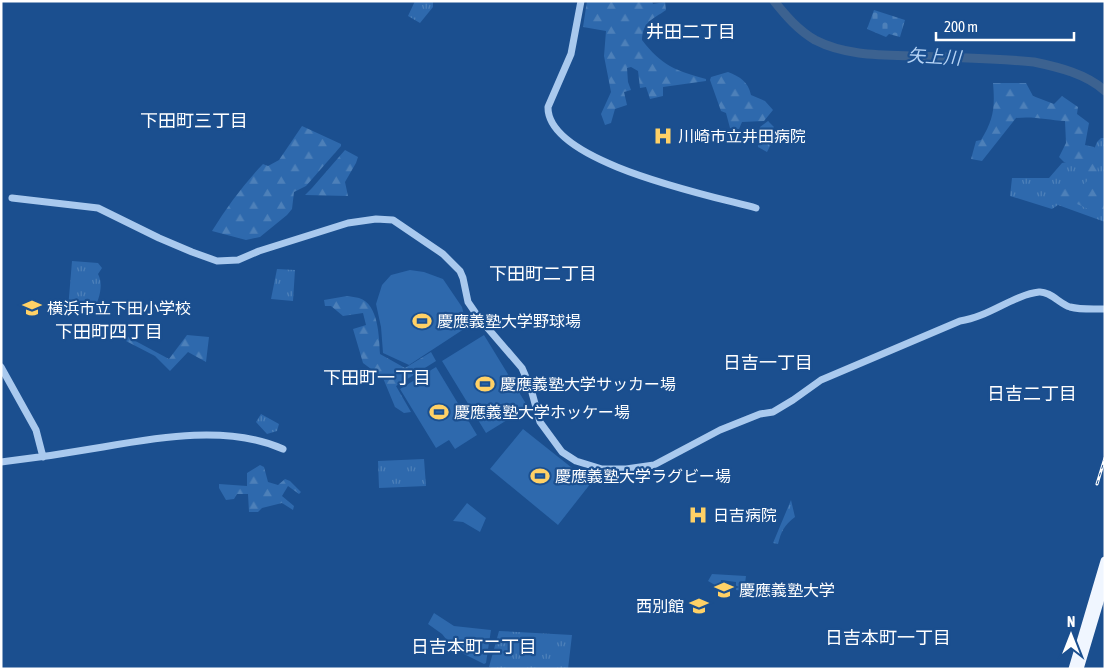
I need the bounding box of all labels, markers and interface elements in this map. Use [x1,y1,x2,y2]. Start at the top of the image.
scale bar [936,10,1074,42]
text: 200 m [944,18,978,35]
district label: 井田二丁目 [646,21,736,42]
water label: 矢上川 [907,45,964,69]
district label: 下田町三丁目 [140,110,248,131]
hospital icon: 川崎市立井田病院 [652,125,674,147]
place label: 川崎市立井田病院 [678,127,806,145]
district label: 下田町二丁目 [489,263,597,284]
school or university icon: 横浜市立下田小学校 [21,297,43,319]
place label: 横浜市立下田小学校 [47,299,191,317]
sports icon: 慶應義塾大学野球場 [411,310,433,332]
place label: 慶應義塾大学野球場 [437,312,581,330]
district label: 下田町四丁目 [55,321,163,342]
district label: 日吉一丁目 [723,352,813,373]
district label: 下田町一丁目 [323,367,431,388]
sports icon: 慶應義塾大学サッカー場 [474,373,496,395]
place label: 慶應義塾大学サッカー場 [500,375,676,393]
district label: 日吉二丁目 [987,383,1077,404]
sports icon: 慶應義塾大学ホッケー場 [428,401,450,423]
place label: 慶應義塾大学ホッケー場 [454,403,630,421]
sports icon: 慶應義塾大学ラグビー場 [529,465,551,487]
place label: 慶應義塾大学ラグビー場 [555,467,731,485]
hospital icon: 日吉病院 [687,504,709,526]
place label: 日吉病院 [713,506,777,524]
school or university icon: 慶應義塾大学 [713,579,735,601]
place label: 慶應義塾大学 [739,581,835,599]
school or university icon: 西別館 [688,595,710,617]
place label: 西別館 [636,597,684,615]
north arrow [1046,610,1096,660]
text: N [1067,614,1075,630]
district label: 日吉本町一丁目 [825,627,951,648]
district label: 日吉本町二丁目 [411,636,537,657]

